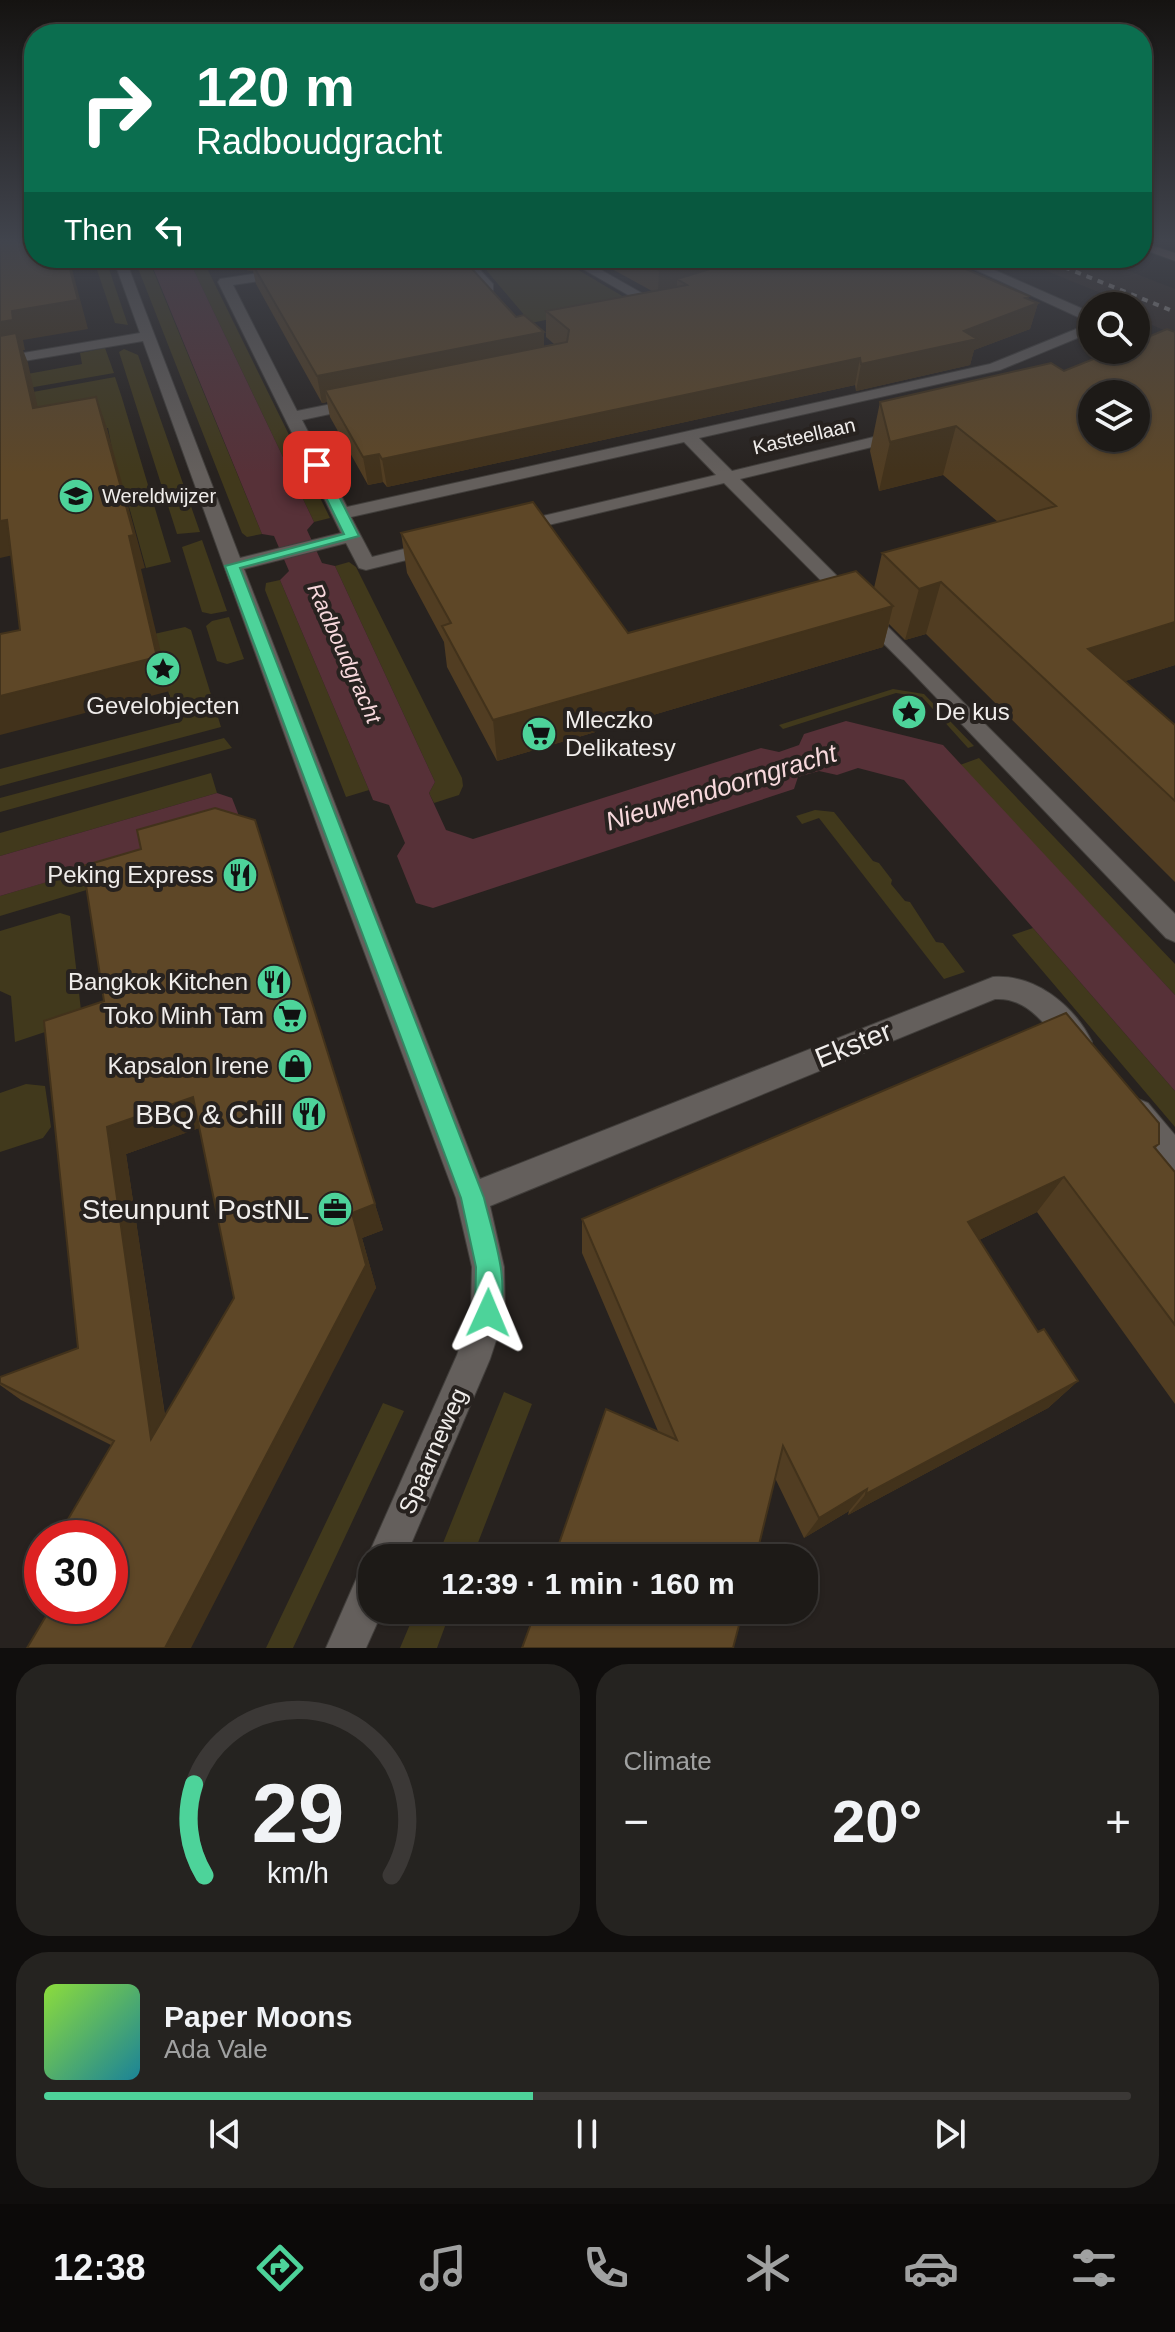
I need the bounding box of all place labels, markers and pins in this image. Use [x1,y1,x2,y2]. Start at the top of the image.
pin [283,431,351,499]
school or university icon: Wereldwijzer [57,477,95,515]
place label: Wereldwijzer [102,485,216,507]
place icon: Gevelobjecten [144,650,182,688]
place label: Gevelobjecten [86,692,240,719]
place icon: De kus [890,693,928,731]
place label: De kus [935,698,1010,725]
place label: Mleczko Delikatesy [565,706,676,761]
supermarket icon: Mleczko Delikatesy [520,715,558,753]
restaurant icon: Peking Express [221,856,259,894]
place label: Peking Express [47,861,214,888]
restaurant icon: Bangkok Kitchen [255,963,293,1001]
place label: Bangkok Kitchen [68,968,248,995]
supermarket icon: Toko Minh Tam [271,997,309,1035]
place label: Toko Minh Tam [103,1002,264,1029]
shop icon: Kapsalon Irene [276,1047,314,1085]
place label: Kapsalon Irene [108,1052,269,1079]
restaurant icon: BBQ & Chill [290,1095,328,1133]
place label: BBQ & Chill [135,1099,283,1130]
office icon: Steunpunt PostNL [316,1190,354,1228]
place label: Steunpunt PostNL [82,1194,309,1225]

